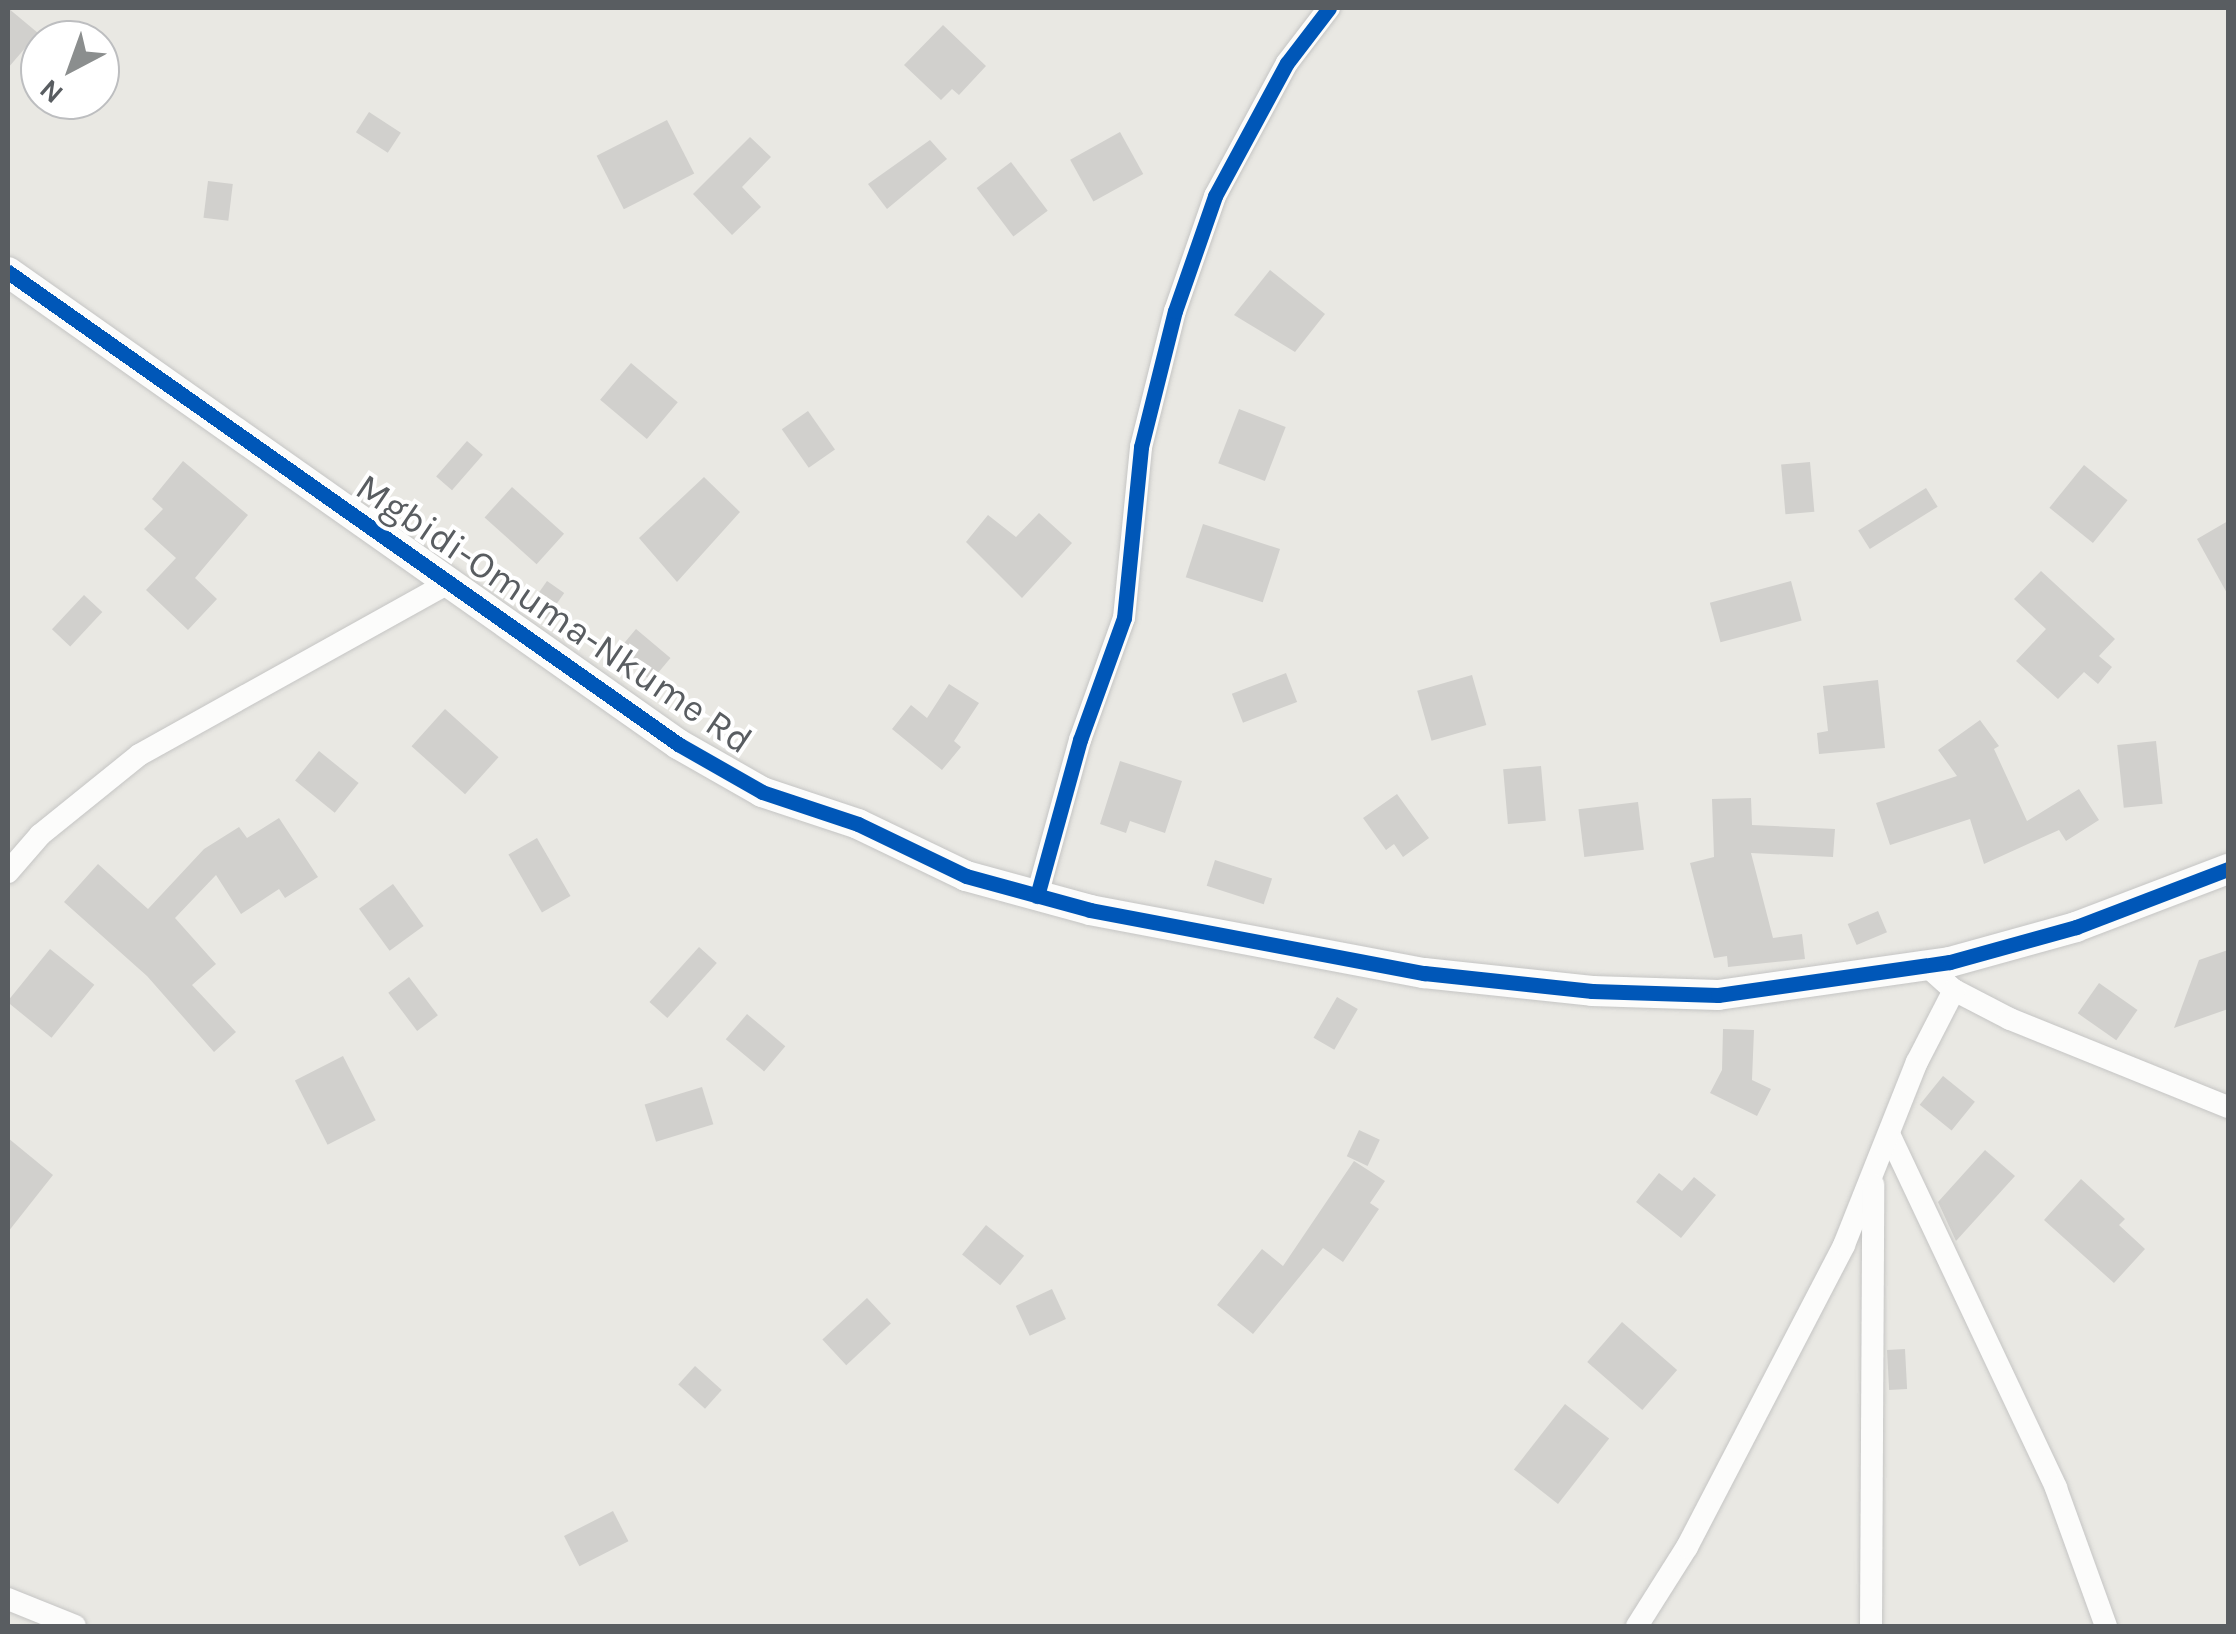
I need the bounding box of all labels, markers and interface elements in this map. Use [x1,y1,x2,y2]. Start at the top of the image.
north arrow [20,20,120,120]
text: N [33,72,70,111]
street label: Mgbidi-Omuma-Nkume Rd [347,464,761,764]

